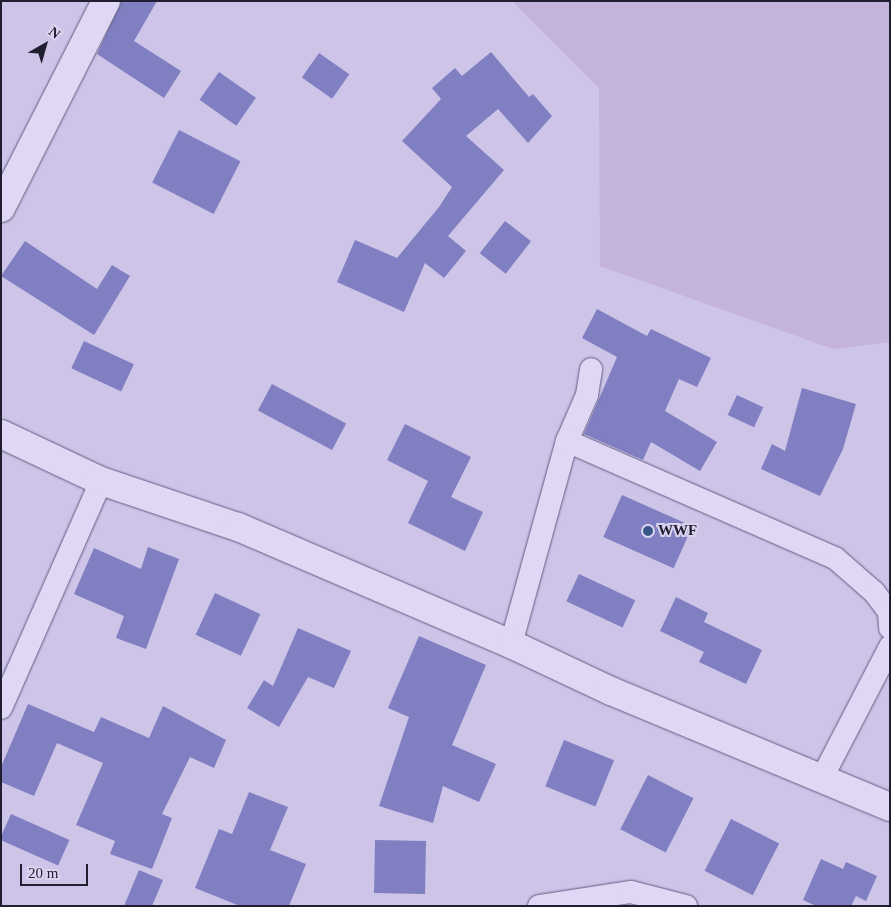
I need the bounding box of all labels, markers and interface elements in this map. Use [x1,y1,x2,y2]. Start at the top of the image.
north arrow [20,20,70,70]
text: N [46,24,63,42]
place label: WWF [658,522,697,540]
marker: WWF [642,525,654,537]
scale bar [22,854,90,886]
text: 20 m [28,865,58,881]

